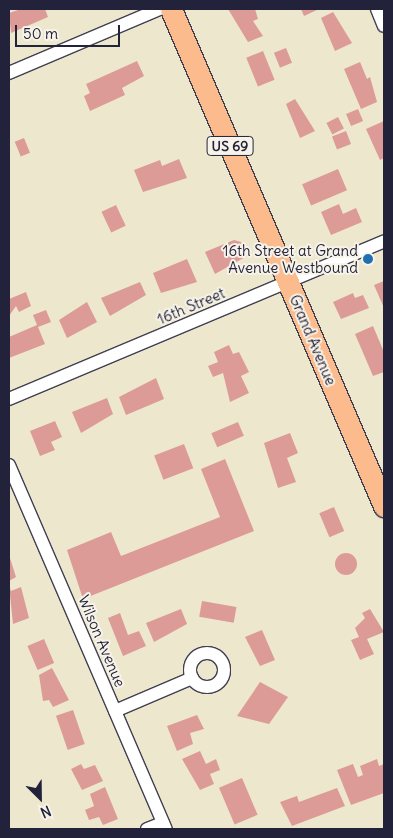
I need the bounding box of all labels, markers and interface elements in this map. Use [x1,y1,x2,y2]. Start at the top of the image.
scale bar [18,15,122,47]
text: 50 m [23,24,58,43]
road number: US 69 [206,134,254,158]
place label: 16th Street at Grand Avenue Westbound [222,241,358,276]
marker: 16th Street at Grand Avenue Westbound [362,253,374,265]
street label: 16th Street [154,284,228,328]
street label: Grand Avenue [286,292,340,388]
street label: Wilson Avenue [75,592,129,690]
north arrow [15,773,65,823]
text: N [38,802,54,822]

